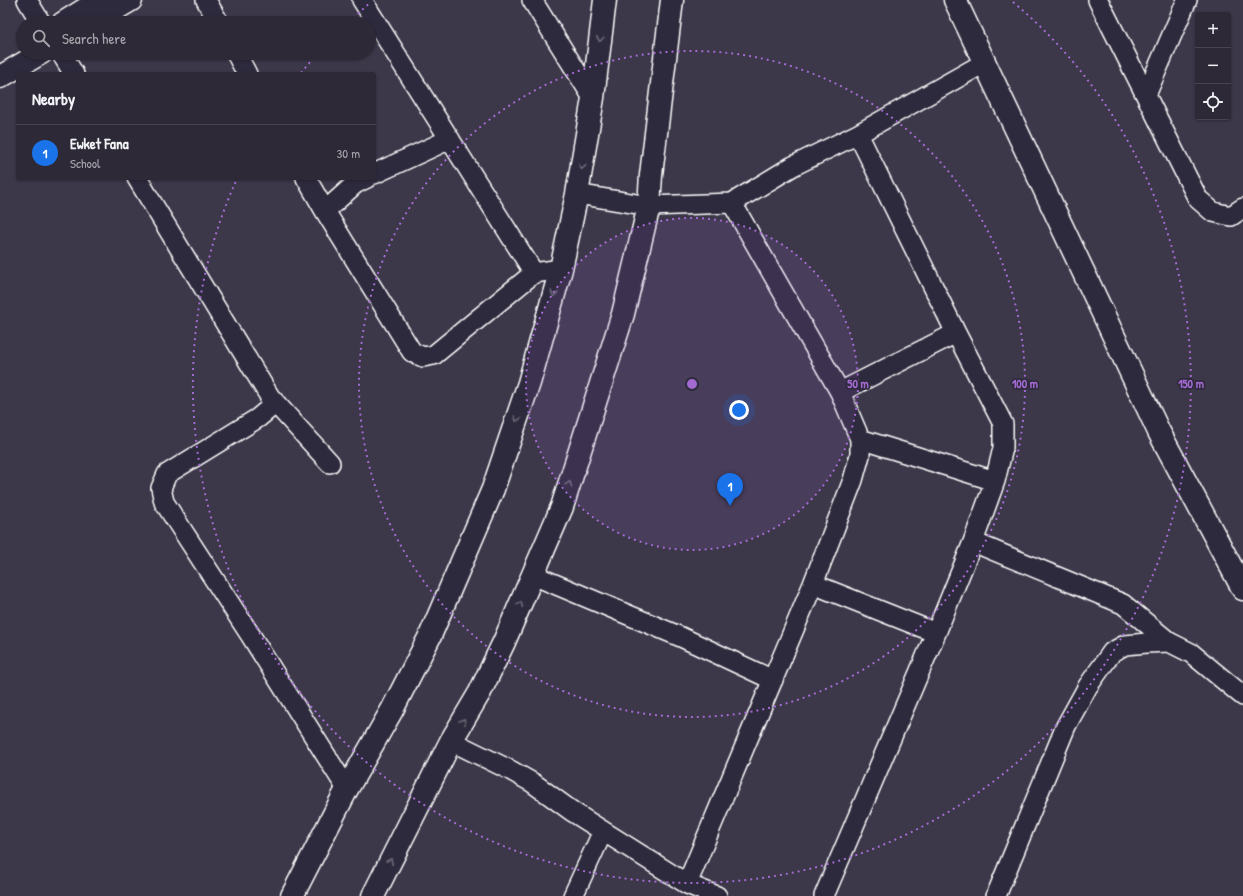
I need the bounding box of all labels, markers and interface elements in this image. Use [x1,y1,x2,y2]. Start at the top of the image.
map controls [1195,12,1231,120]
button: + [1195,12,1231,48]
search box [16,16,376,60]
icon: search [30,27,52,49]
text: Search here [62,28,126,49]
one-way arrow [596,36,605,42]
button: − [1195,48,1231,84]
button: locate [1195,84,1231,120]
text: Nearby [32,87,75,110]
text: Ewket Fana [70,133,129,154]
text: 1 [43,144,47,162]
text: 30 m [337,144,360,162]
text: School [70,154,100,172]
one-way arrow [578,164,586,170]
one-way arrow [550,291,559,298]
text: 50 m [847,375,869,392]
text: 100 m [1012,375,1038,392]
text: 150 m [1178,375,1204,392]
centre of rings [685,377,699,391]
your location [729,400,749,420]
one-way arrow [513,415,522,422]
pin: 1 [717,473,743,506]
one-way arrow [564,481,573,488]
one-way arrow [515,601,523,609]
one-way arrow [458,718,466,725]
one-way arrow [385,858,393,865]

